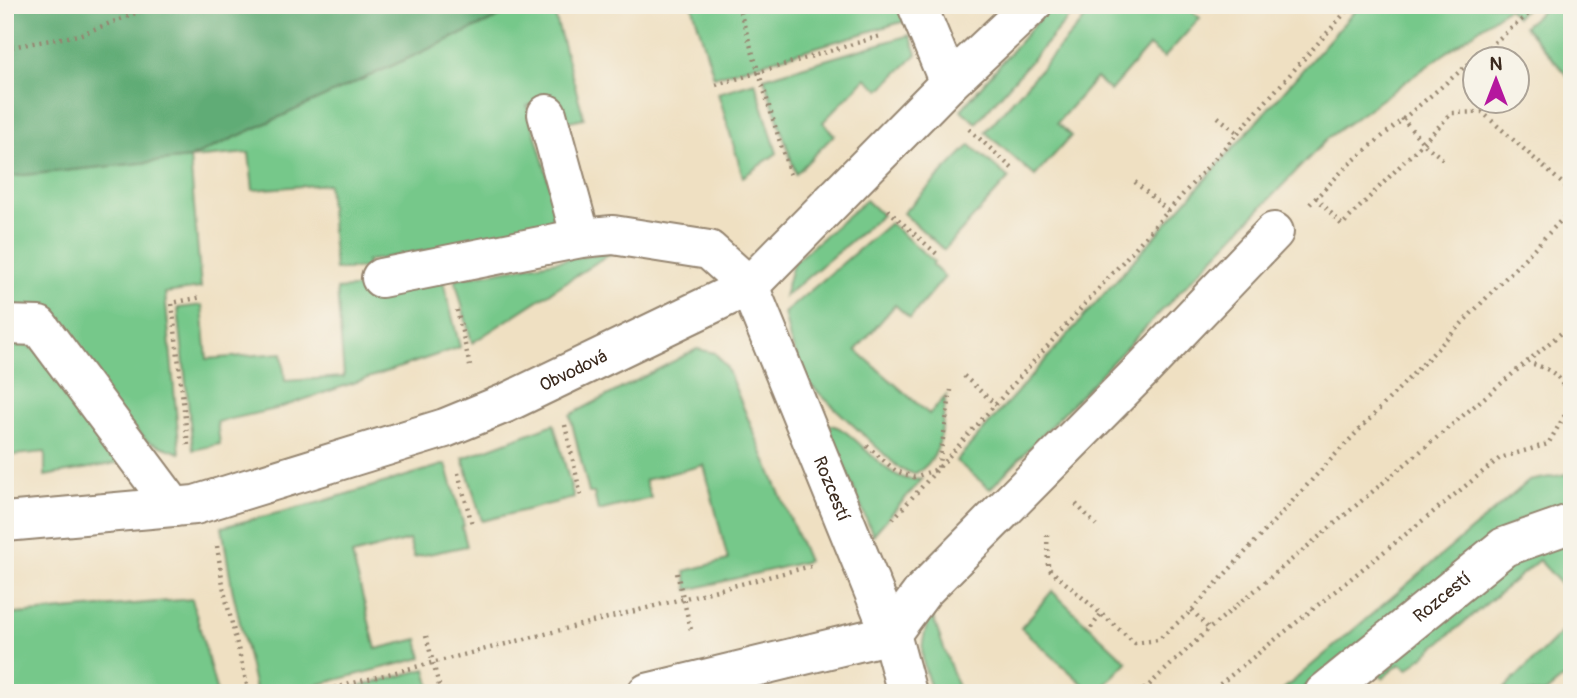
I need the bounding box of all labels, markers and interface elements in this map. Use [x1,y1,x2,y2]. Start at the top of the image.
north arrow [1462,46,1532,116]
text: N [1490,52,1503,76]
street label: Obvodová [536,344,611,397]
street label: Rozcestí [808,453,855,524]
street label: Rozcestí [1408,567,1476,628]

